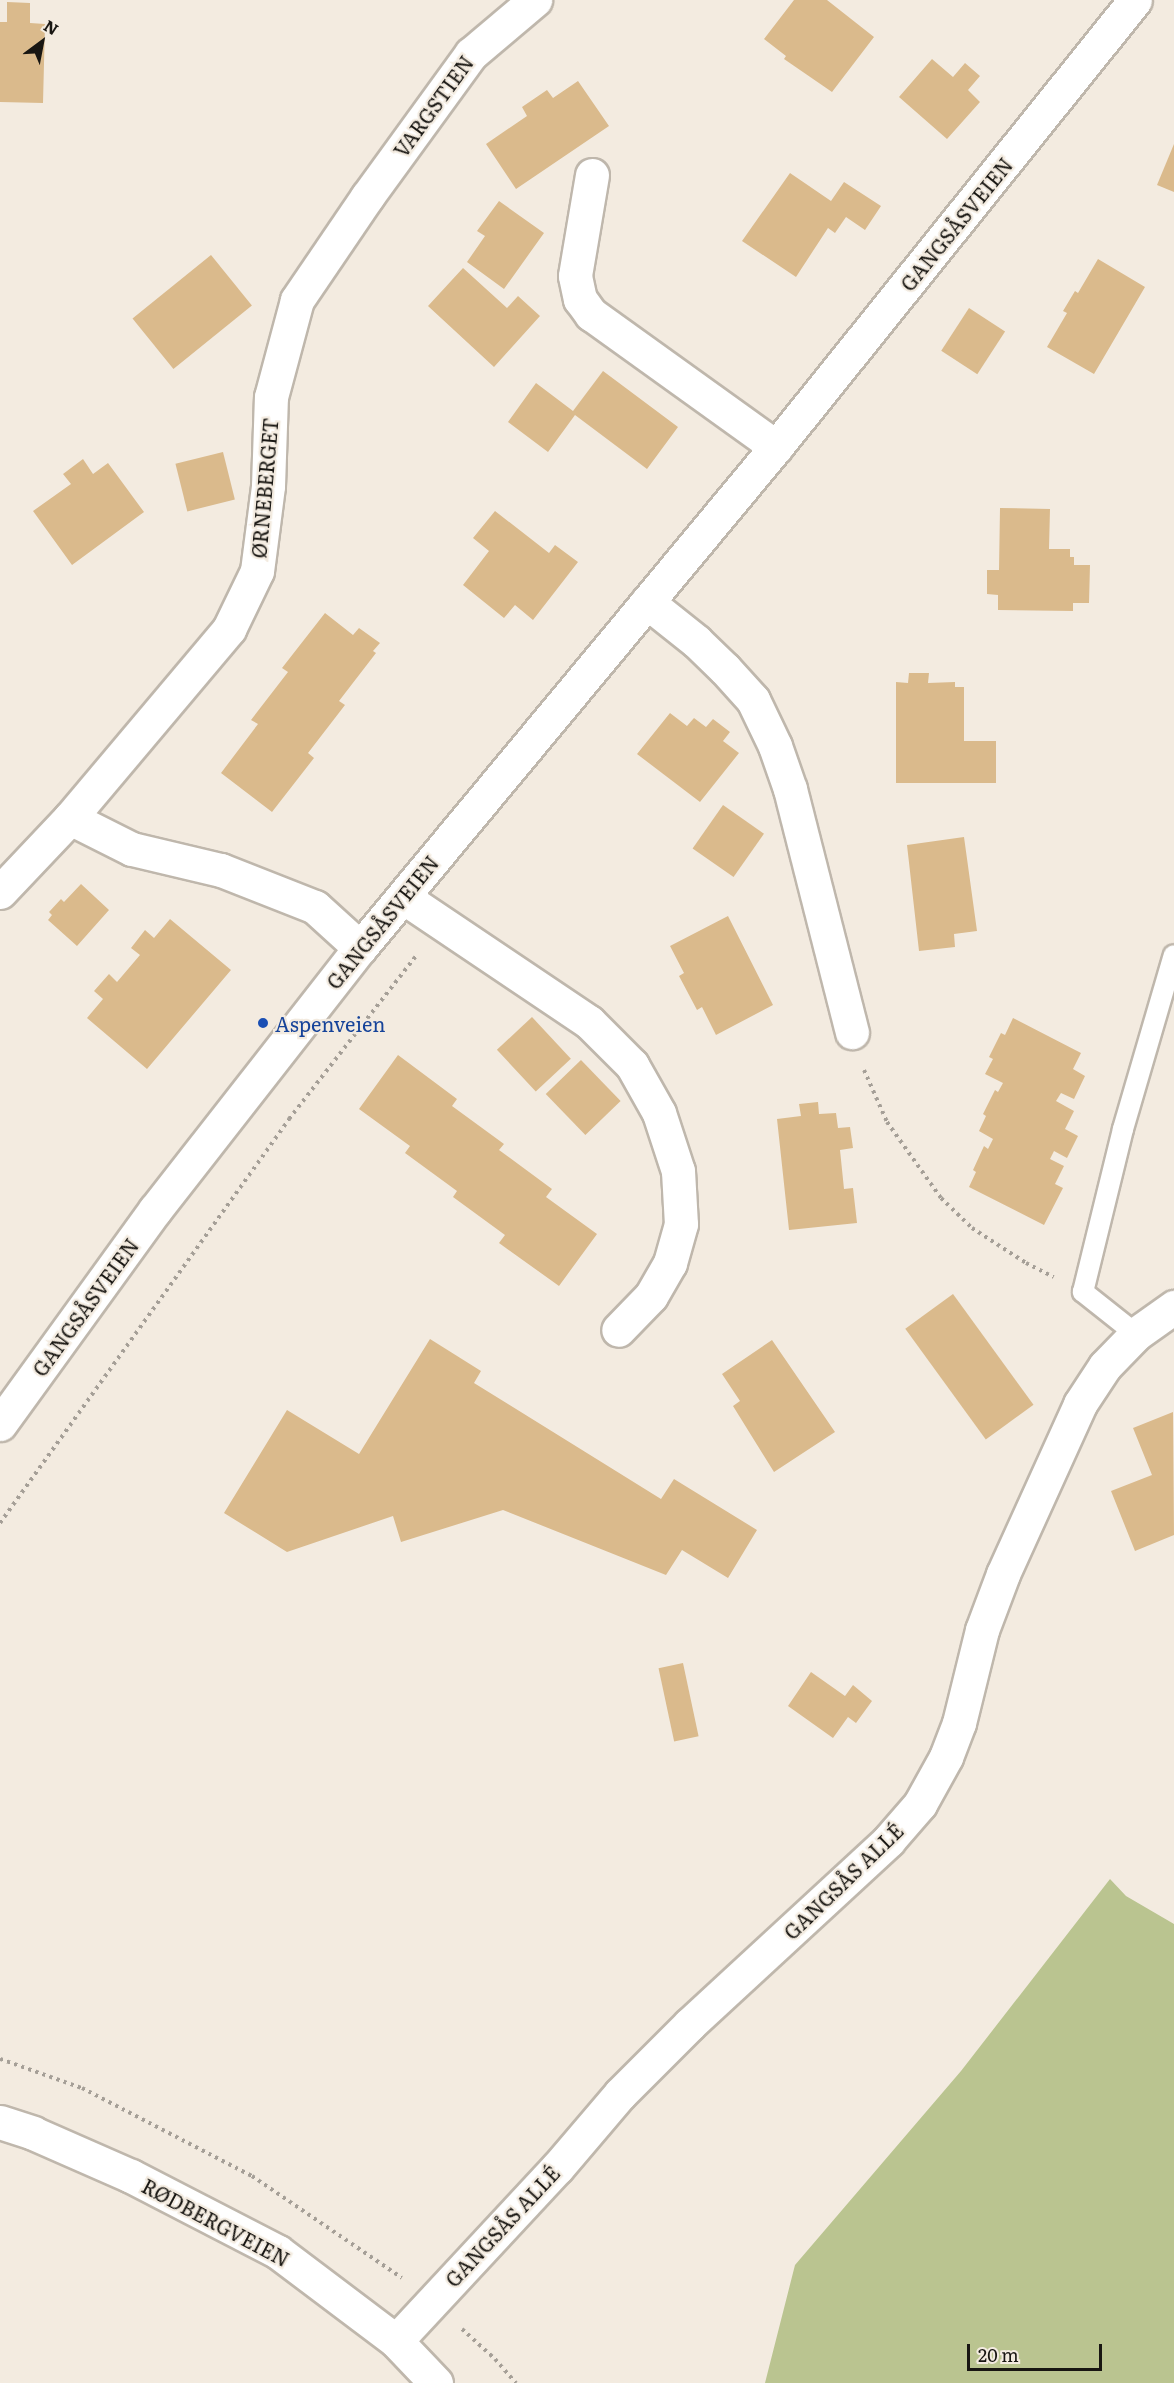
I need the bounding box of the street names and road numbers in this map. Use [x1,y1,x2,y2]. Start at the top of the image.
street label: VARGSTIEN [388,51,478,161]
street label: GANGSÅSVEIEN [895,153,1017,295]
street label: ØRNEBERGET [246,417,282,559]
street label: GANGSÅSVEIEN [321,851,443,993]
street label: GANGSÅSVEIEN [27,1233,143,1381]
street label: GANGSÅS ALLÉ [778,1818,908,1944]
street label: GANGSÅS ALLÉ [440,2161,564,2291]
street label: RØDBERGVEIEN [138,2173,294,2271]

